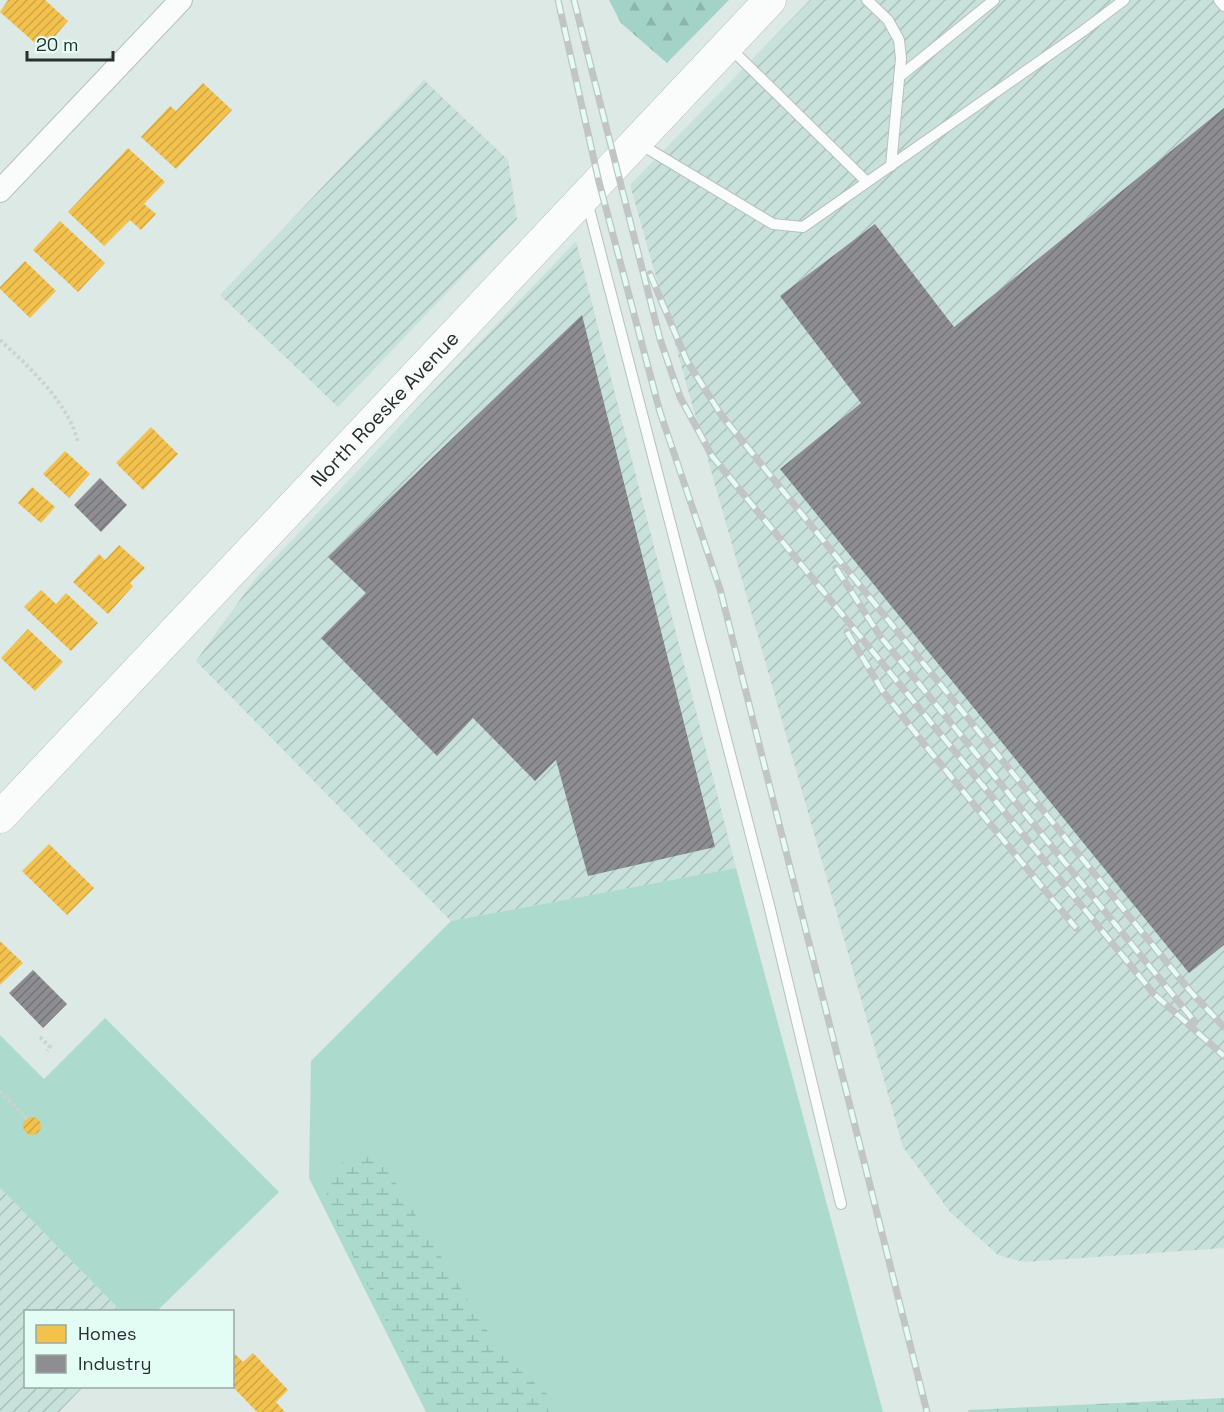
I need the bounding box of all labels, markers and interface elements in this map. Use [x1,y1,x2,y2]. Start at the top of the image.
scale bar [27,24,112,62]
text: 20 m [36,33,79,56]
street label: North Roeske Avenue [305,325,464,492]
legend [24,1310,234,1388]
text: Homes [78,1322,137,1345]
text: Industry [78,1352,151,1375]

